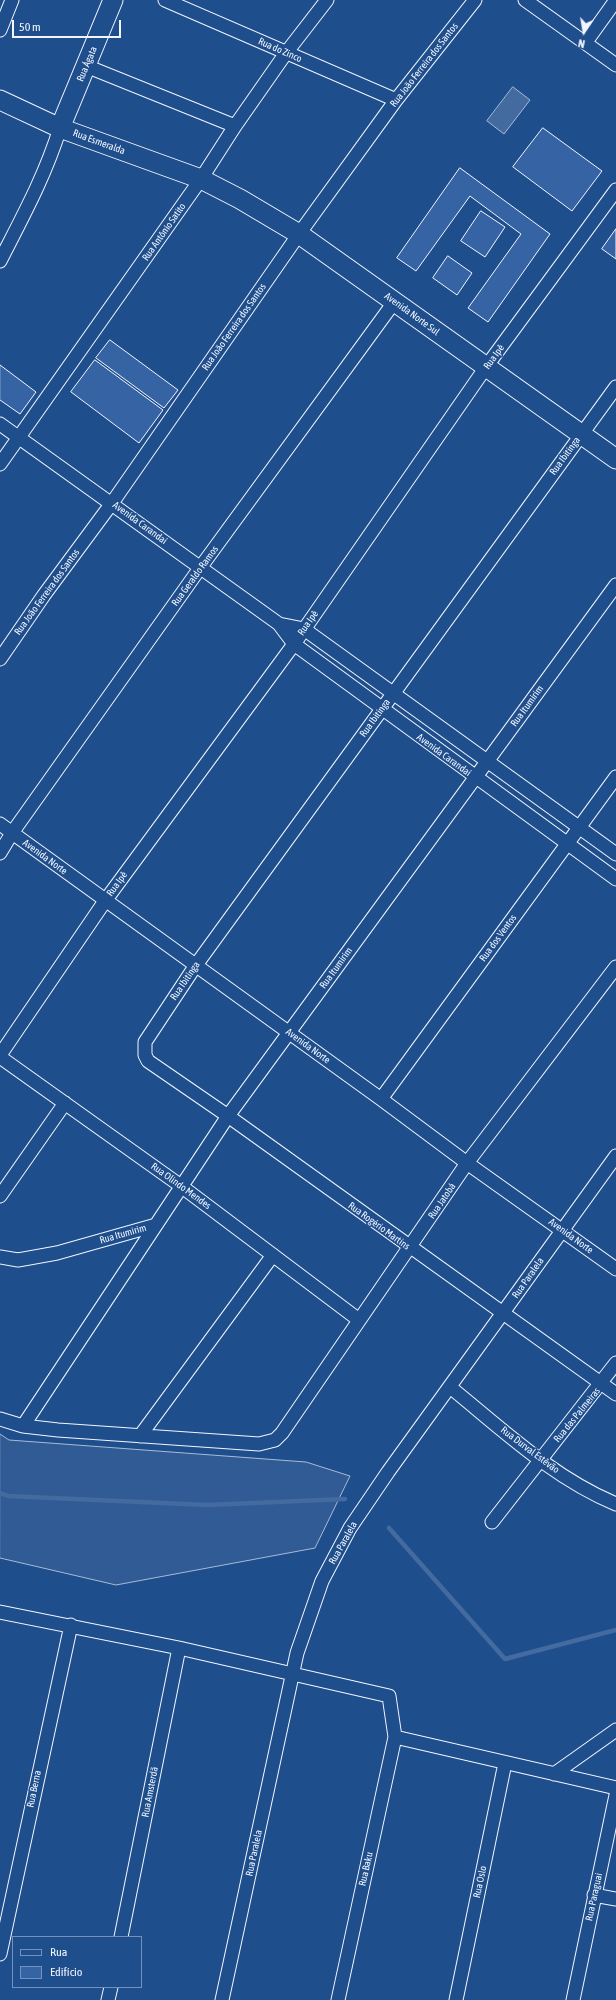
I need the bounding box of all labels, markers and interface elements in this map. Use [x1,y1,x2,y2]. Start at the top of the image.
scale bar [14,12,123,38]
north arrow [564,12,604,52]
text: 50 m [19,20,41,34]
street label: Rua João Ferreira dos Santos [387,21,461,109]
street label: Rua do Zinco [256,35,304,65]
text: N [577,37,586,50]
street label: Rua Ágata [74,45,100,83]
street label: Rua Esmeralda [71,127,127,157]
street label: Rua Antônio Satito [140,201,188,263]
street label: Rua João Ferreira dos Santos [199,281,269,373]
street label: Avenida Norte Sul [382,290,442,338]
street label: Rua Ipê [481,342,507,372]
street label: Rua Ibitinga [547,435,583,477]
street label: Avenida Carandaí [110,499,170,547]
street label: Rua Geraldo Ramos [169,544,221,608]
street label: Rua João Ferreira dos Santos [12,547,82,637]
street label: Rua Ipê [295,608,321,638]
street label: Rua Itumirim [508,683,546,729]
street label: Rua Ibitinga [357,697,393,739]
street label: Avenida Carandaí [414,731,474,779]
street label: Avenida Norte [20,837,70,877]
street label: Rua Ipê [104,869,130,899]
street label: Rua dos Ventos [477,912,519,964]
street label: Rua Itumirim [317,945,355,991]
street label: Rua Ibitinga [168,959,202,1003]
street label: Avenida Norte [283,1026,333,1066]
street label: Rua Olindo Mendes [149,1160,213,1212]
street label: Rua Jatobá [426,1181,458,1221]
street label: Rua Rogério Martins [346,1200,412,1252]
street label: Avenida Norte [546,1216,596,1256]
street label: Rua Itumirim [98,1222,148,1246]
street label: Rua Paralela [510,1255,546,1301]
street label: Rua das Palmeiras [551,1385,603,1445]
street label: Rua Durval Estêvão [498,1424,562,1476]
street label: Rua Paralela [326,1520,360,1566]
street label: Rua Amsterdã [139,1766,161,1818]
street label: Rua Berna [24,1769,44,1809]
street label: Rua Paralela [243,1829,265,1877]
street label: Rua Baku [356,1851,376,1887]
street label: Rua Oslo [471,1865,489,1899]
street label: Rua Paraguai [583,1872,605,1922]
legend [12,1936,142,1988]
text: Rua [50,1945,67,1959]
text: Edifício [50,1965,82,1979]

